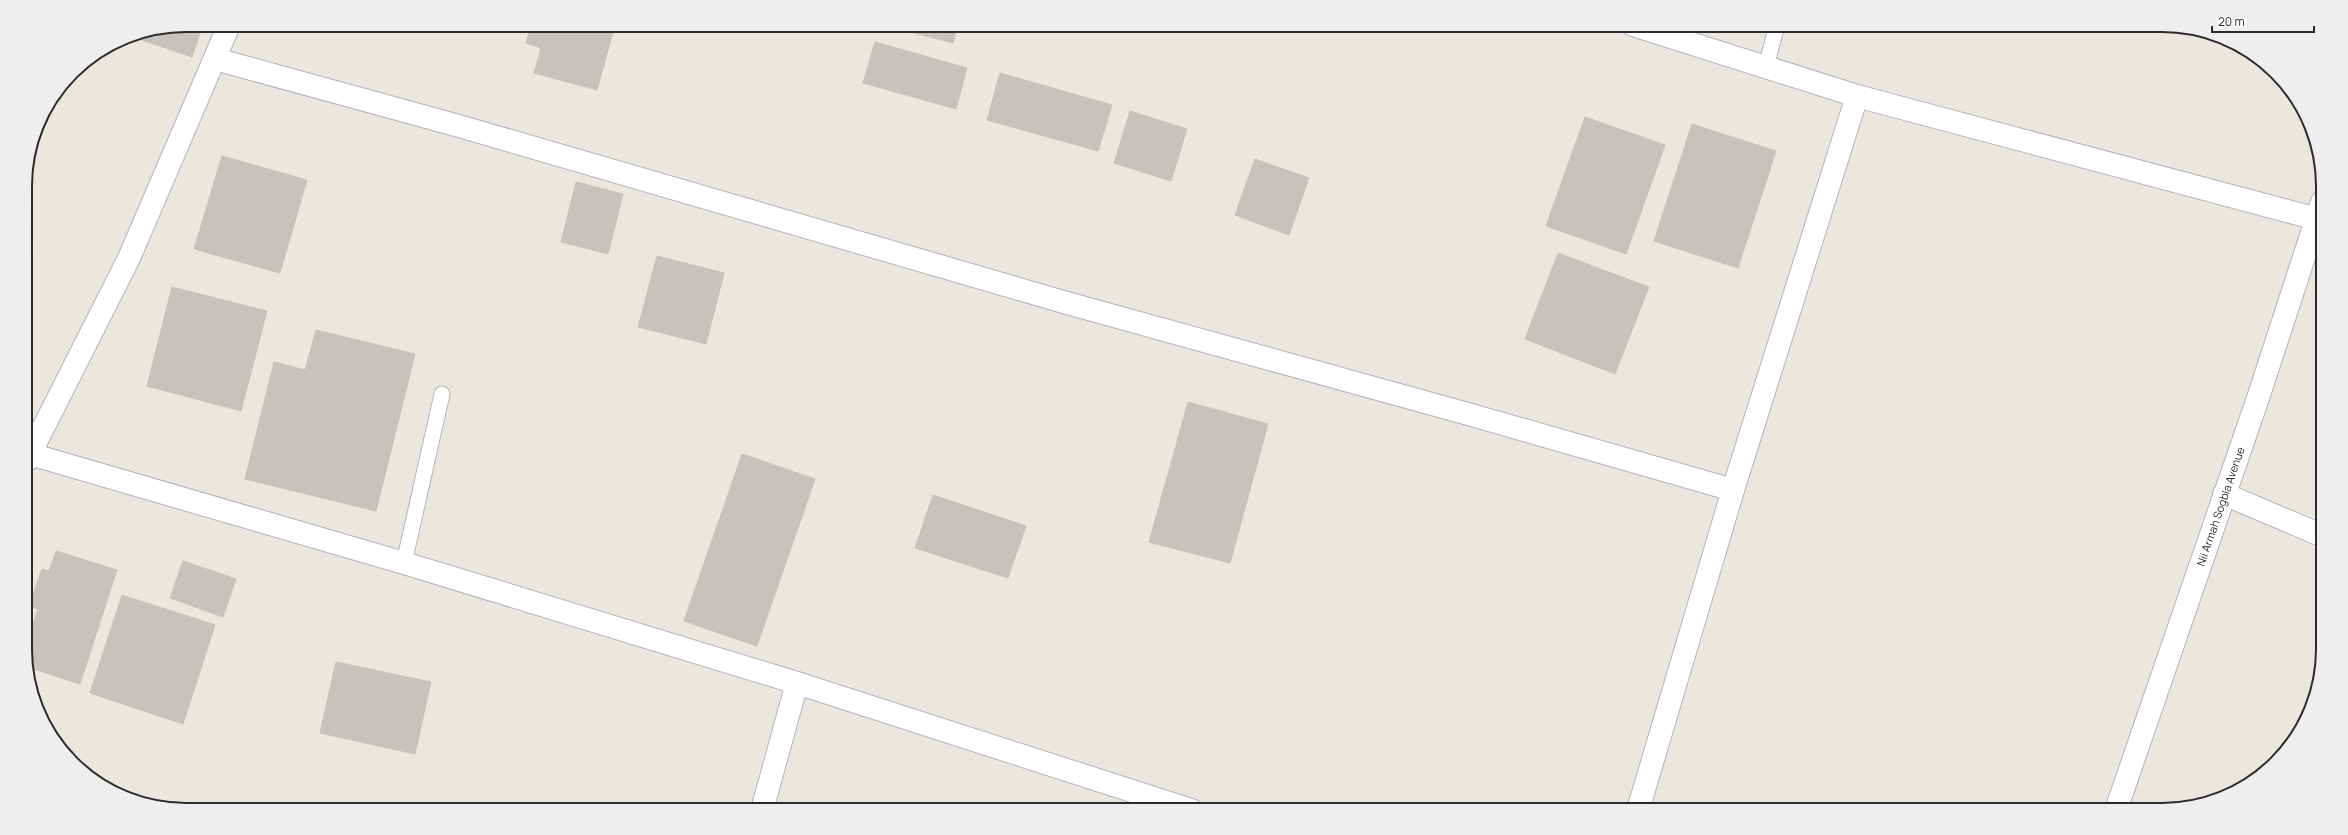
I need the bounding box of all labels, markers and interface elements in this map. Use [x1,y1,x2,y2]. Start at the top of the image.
scale bar [2212,8,2314,34]
text: 20 m [2218,13,2245,30]
street label: Nii Armah Sogbla Avenue [2193,444,2248,568]

